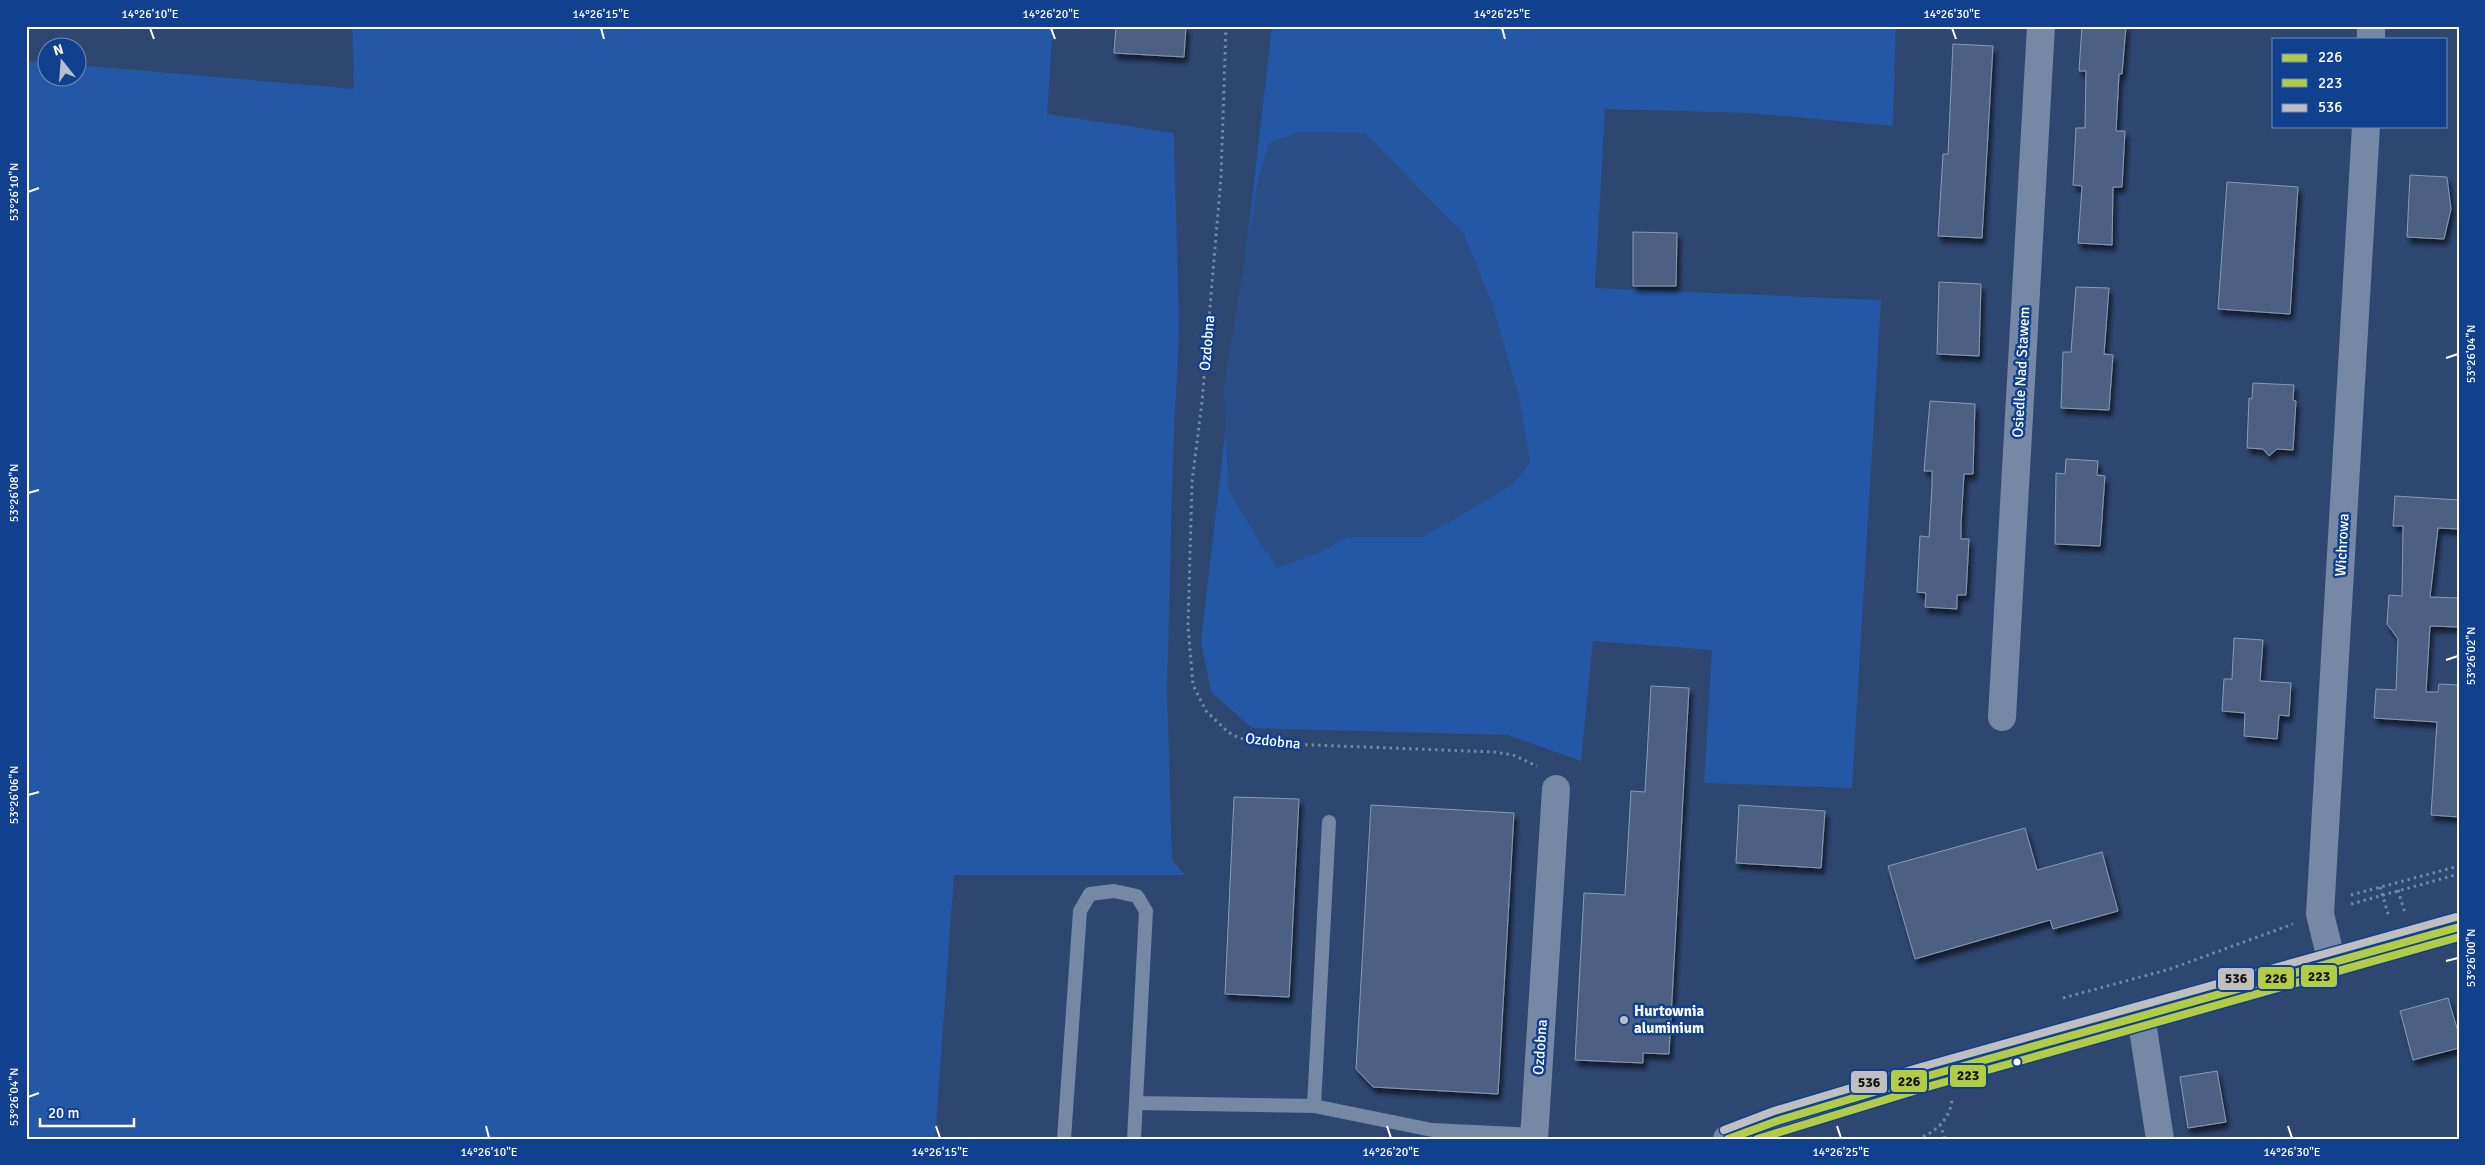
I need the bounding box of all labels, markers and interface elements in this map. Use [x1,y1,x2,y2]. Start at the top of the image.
text: 14°26'10"E [121,7,179,22]
text: 14°26'15"E [572,7,630,22]
text: 14°26'20"E [1022,7,1080,22]
text: 14°26'25"E [1473,7,1531,22]
text: 14°26'30"E [1923,7,1981,22]
north arrow [38,38,88,88]
legend [2272,38,2448,128]
text: N [51,40,65,60]
text: 226 [2318,48,2342,66]
text: 223 [2318,74,2342,92]
text: 536 [2318,98,2342,116]
text: 53°26'10"N [7,163,22,221]
street label: Osiedle Nad Stawem [2009,306,2033,438]
street label: Ozdobna [1196,314,1218,372]
text: 53°26'04"N [2464,325,2479,383]
text: 53°26'08"N [7,464,22,522]
street label: Wichrowa [2331,513,2353,577]
text: 53°26'02"N [2464,627,2479,685]
street label: Ozdobna [1244,729,1302,753]
text: 53°26'06"N [7,766,22,824]
text: 53°26'00"N [2464,929,2479,987]
line badge: 223 [2300,964,2338,988]
line badge: 226 [2257,966,2295,990]
line badge: 536 [2217,967,2255,991]
text: 223 [2308,968,2330,985]
text: 536 [2225,970,2248,987]
text: 226 [2265,970,2288,987]
place label: Hurtownia aluminium [1634,1002,1704,1037]
marker: Hurtownia aluminium [1618,1014,1630,1026]
street label: Ozdobna [1529,1019,1551,1075]
unlabelled marker [2012,1057,2022,1067]
line badge: 223 [1949,1064,1987,1088]
text: 223 [1957,1067,1979,1084]
text: 53°26'04"N [7,1068,22,1126]
line badge: 226 [1890,1069,1928,1093]
line badge: 536 [1850,1070,1888,1094]
text: 226 [1898,1073,1921,1090]
text: 536 [1858,1074,1881,1091]
scale bar [40,1095,134,1127]
text: 20 m [48,1104,79,1122]
text: 14°26'10"E [460,1145,518,1160]
text: 14°26'15"E [911,1145,969,1160]
text: 14°26'20"E [1362,1145,1420,1160]
text: 14°26'25"E [1812,1145,1870,1160]
text: 14°26'30"E [2263,1145,2321,1160]

